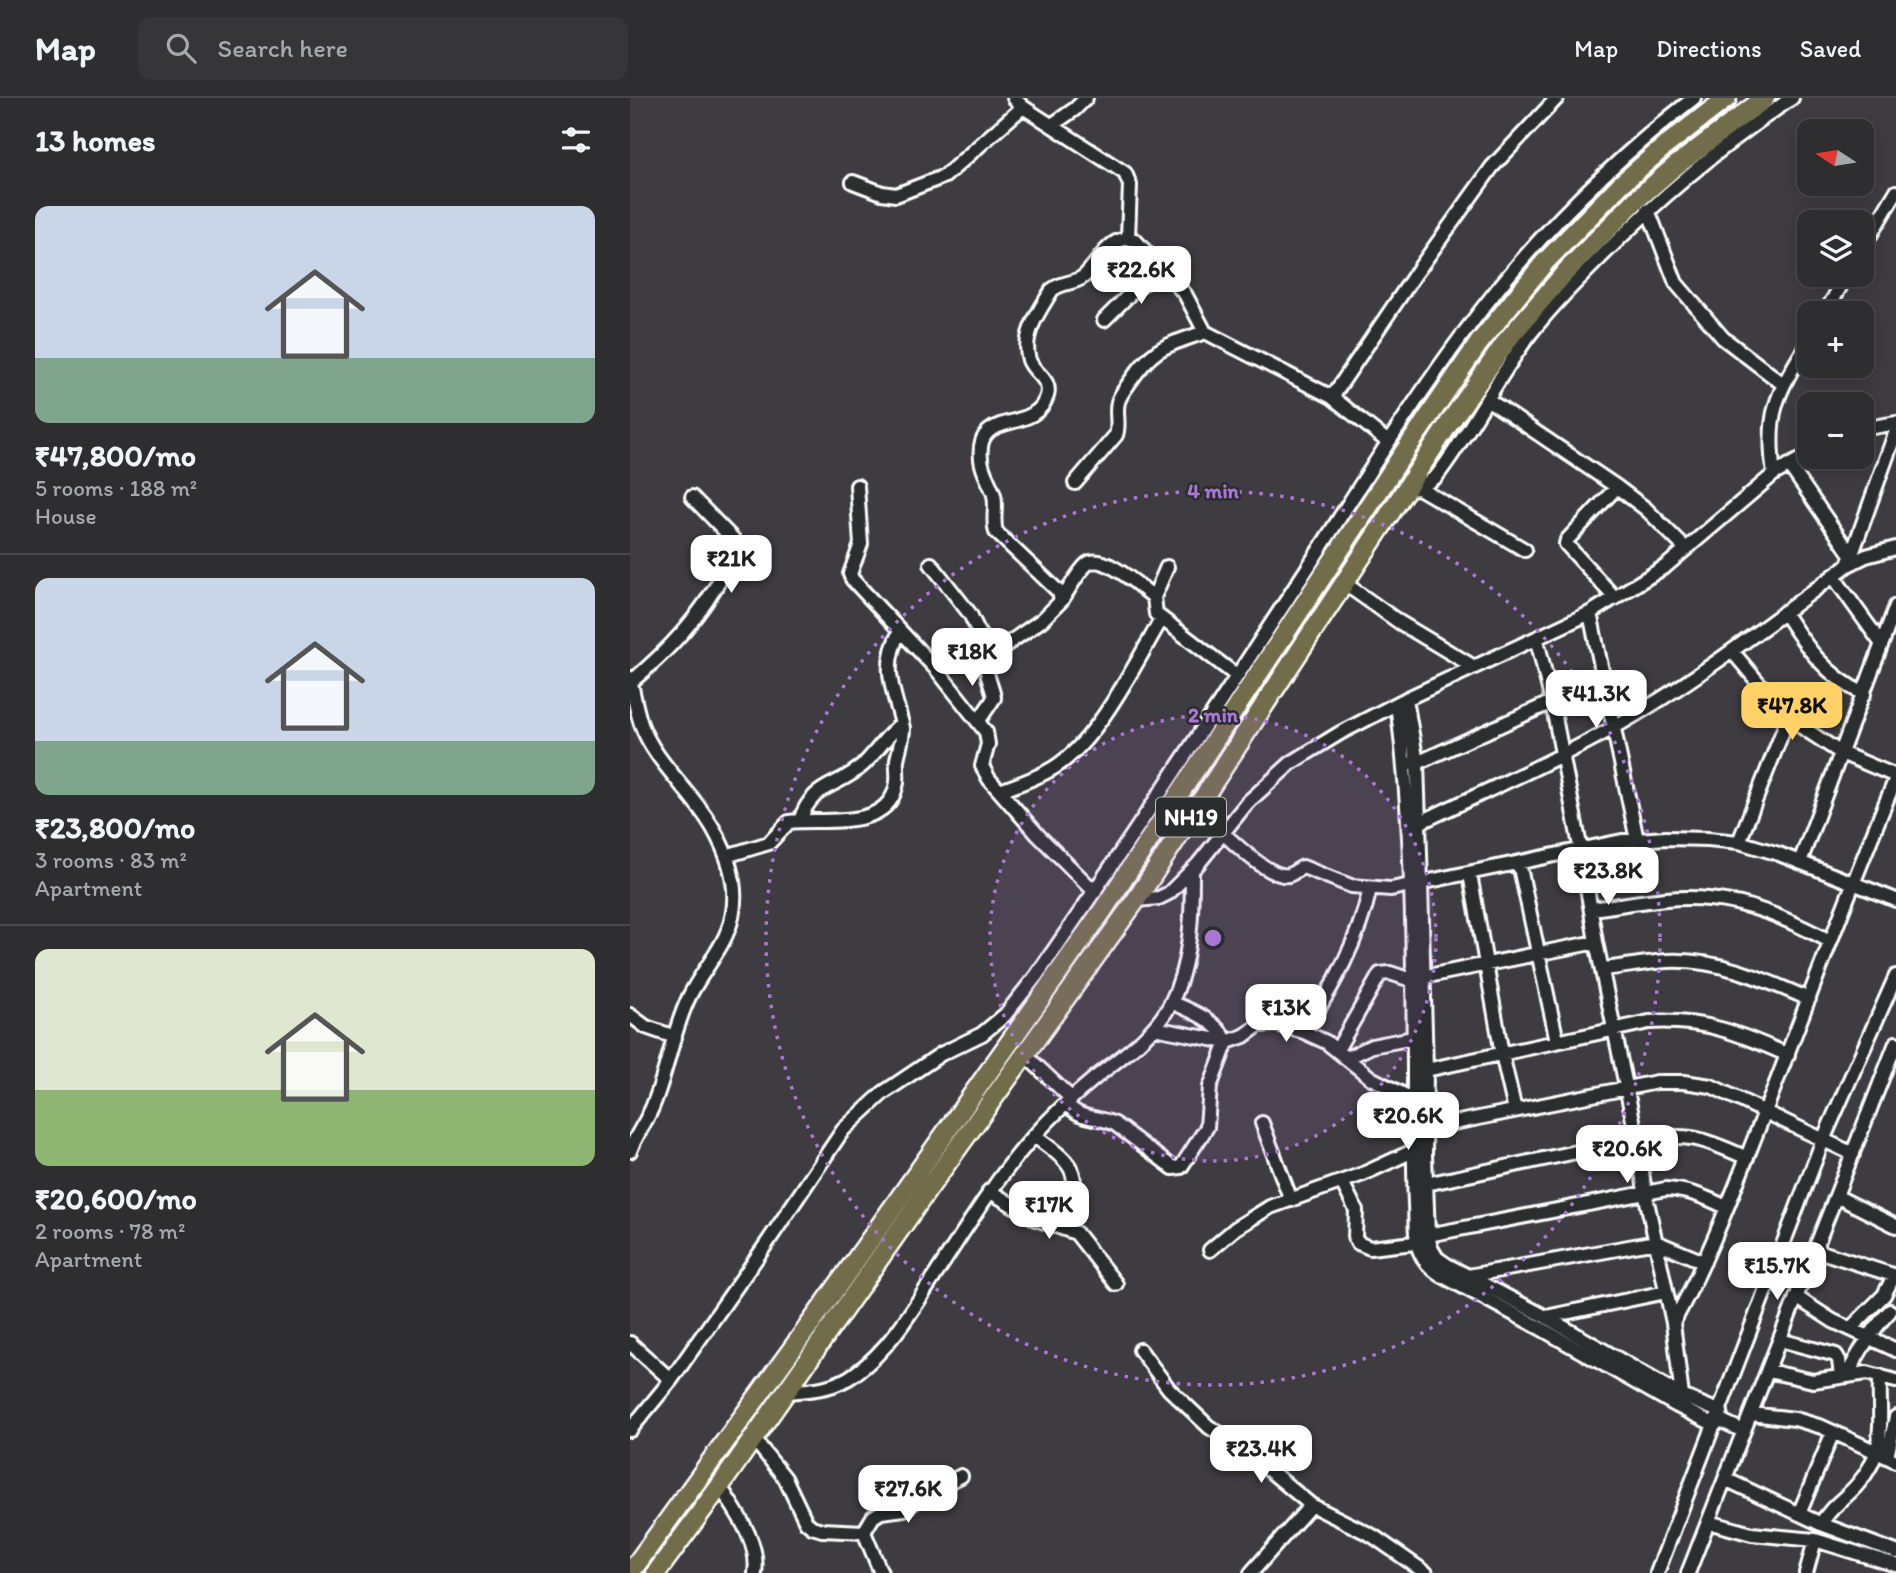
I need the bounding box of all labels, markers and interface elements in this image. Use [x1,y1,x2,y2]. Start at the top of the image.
search box [138,17,628,80]
text: Map [35,29,96,68]
icon: search [162,29,200,67]
text: Search here [218,32,348,64]
text: Map [1574,34,1618,63]
text: Directions [1656,34,1762,63]
text: Saved [1800,34,1861,63]
north arrow [1797,119,1874,196]
map controls [1797,119,1874,469]
icon: filters [557,121,595,159]
text: 13 homes [35,122,155,159]
button: layers [1797,210,1874,287]
pin: ₹22.6K [1084,246,1198,306]
icon: home [252,251,378,377]
text: ₹22.6K [1107,255,1175,283]
button: + [1797,301,1874,378]
button: − [1797,392,1874,469]
text: ₹47,800/mo [35,437,196,474]
text: 5 rooms · 188 m² [35,474,197,502]
text: 4 min [1187,478,1240,503]
text: House [35,502,97,530]
pin: ₹21K [690,536,772,595]
text: ₹21K [707,544,755,572]
icon: home [252,623,378,749]
pin: ₹18K [931,628,1013,688]
text: ₹18K [947,637,997,665]
pin: ₹41.3K [1539,670,1653,730]
text: ₹41.3K [1562,679,1630,707]
pin: ₹47.8K [1735,682,1849,742]
text: ₹47.8K [1757,691,1827,719]
text: 2 min [1188,702,1239,727]
road number: NH19 [1156,797,1226,836]
text: ₹23,800/mo [35,809,195,846]
text: 3 rooms · 83 m² [35,846,187,874]
pin: ₹23.8K [1551,848,1665,907]
text: ₹23.8K [1574,856,1642,884]
text: Apartment [35,874,142,902]
centre of rings [1201,926,1225,950]
pin: ₹13K [1245,984,1327,1044]
text: ₹13K [1261,993,1311,1021]
icon: home [252,994,378,1120]
pin: ₹20.6K [1351,1093,1465,1152]
text: ₹20.6K [1373,1101,1443,1129]
pin: ₹20.6K [1570,1126,1684,1185]
text: ₹20.6K [1592,1134,1662,1162]
text: ₹20,600/mo [35,1180,197,1217]
pin: ₹17K [1008,1182,1090,1241]
text: ₹17K [1025,1190,1073,1218]
text: 2 rooms · 78 m² [35,1217,185,1245]
pin: ₹15.7K [1720,1242,1834,1302]
text: Apartment [35,1245,142,1273]
text: ₹15.7K [1744,1251,1810,1279]
pin: ₹23.4K [1204,1426,1318,1485]
text: ₹23.4K [1226,1434,1296,1462]
pin: ₹27.6K [851,1466,965,1525]
text: ₹27.6K [874,1474,942,1502]

